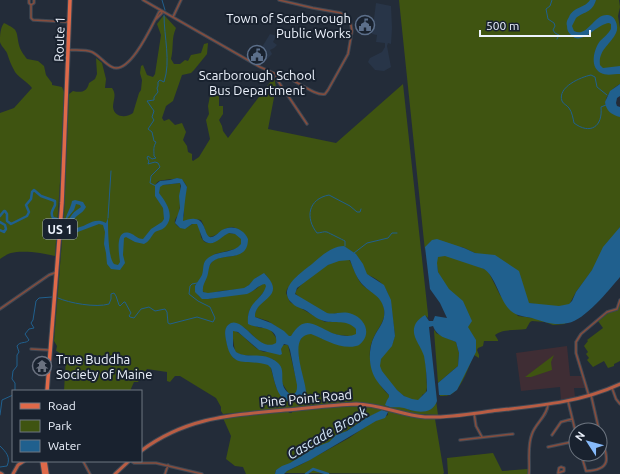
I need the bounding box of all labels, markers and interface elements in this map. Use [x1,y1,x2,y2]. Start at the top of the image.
place label: Town of Scarborough Public Works [226,11,351,40]
scale bar [480,12,590,38]
public building icon: Town of Scarborough Public Works [354,14,376,36]
street label: Route 1 [51,16,67,62]
text: 500 m [486,19,519,32]
public building icon: Scarborough School Bus Department [246,44,268,66]
place label: Scarborough School Bus Department [199,68,316,97]
road number: US 1 [43,219,77,239]
place label: True Buddha Society of Maine [56,352,152,381]
temple icon: True Buddha Society of Maine [31,355,53,377]
street label: Pine Point Road [259,387,353,409]
legend [12,390,142,462]
text: Road [48,399,76,412]
water label: Cascade Brook [284,403,371,462]
text: Park [48,419,72,432]
north arrow [568,422,608,462]
text: N [573,429,587,443]
text: Water [48,439,81,452]

